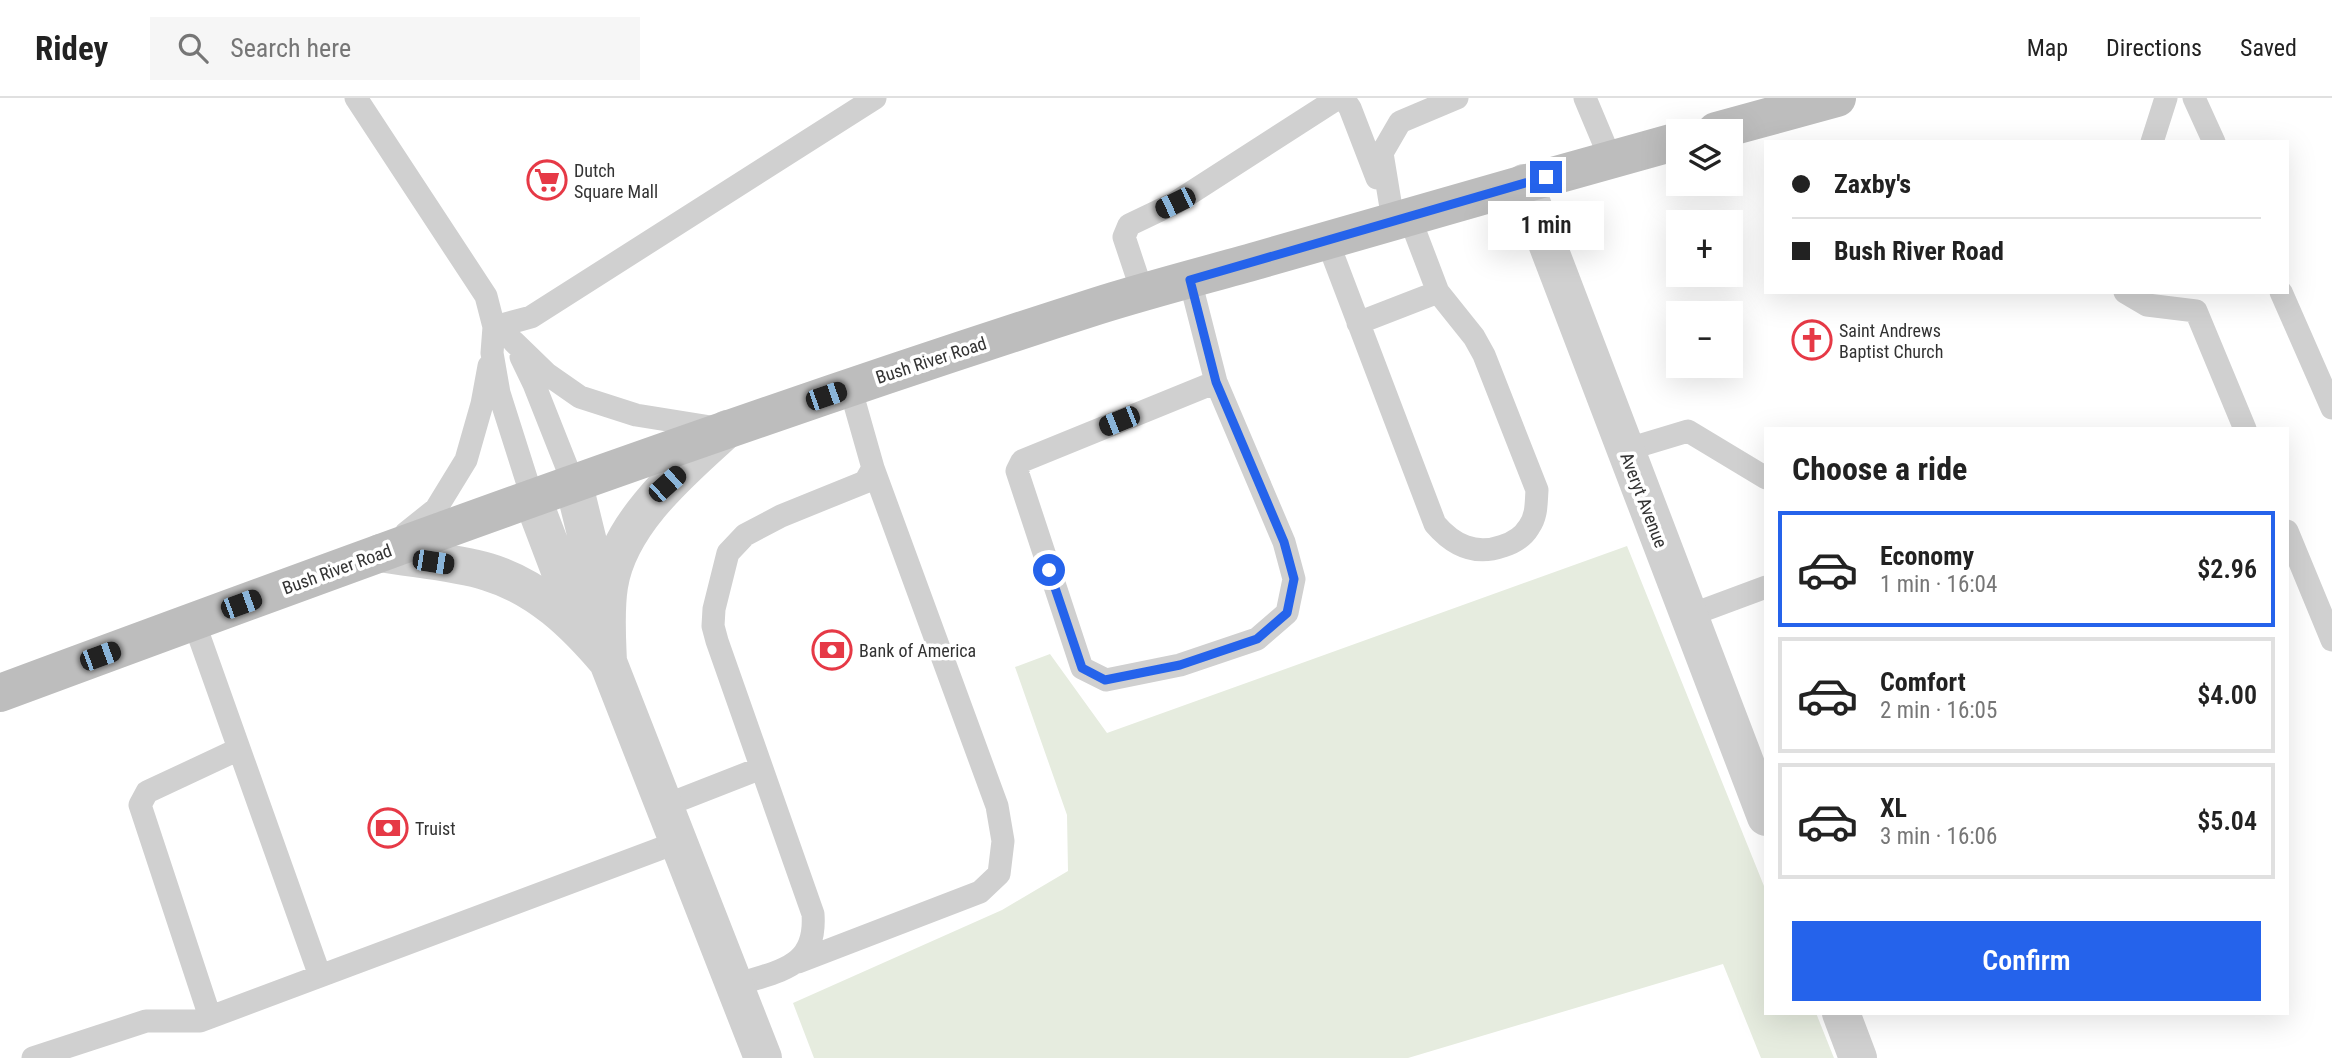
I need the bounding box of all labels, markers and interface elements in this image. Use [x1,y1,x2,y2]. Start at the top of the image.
search box [150,17,640,80]
text: Ridey [35,29,108,68]
icon: search [174,29,212,67]
text: Search here [230,33,351,63]
text: Map [2027,34,2068,62]
text: Directions [2106,34,2202,62]
text: Saved [2240,34,2297,62]
map controls [1666,119,1743,378]
button: layers [1666,119,1743,196]
supermarket icon: Dutch Square Mall [526,159,568,201]
place label: Dutch Square Mall [574,160,658,202]
route end [1530,161,1562,193]
text: Zaxby's [1834,169,1911,199]
car [1152,184,1199,222]
callout: 1 min [1488,202,1604,250]
button: + [1666,210,1743,287]
text: 1 min [1521,212,1571,239]
text: Bush River Road [1834,236,2004,266]
button: − [1666,301,1743,378]
church icon: Saint Andrews Baptist Church [1791,319,1833,361]
place label: Saint Andrews Baptist Church [1839,320,1943,362]
street label: Bush River Road [873,332,989,388]
car [803,379,850,413]
car [1096,403,1143,439]
street label: Averyt Avenue [1616,449,1672,551]
text: Choose a ride [1792,450,1967,488]
car [645,462,690,506]
icon: car [1796,538,1859,601]
street label: Bush River Road [279,539,395,599]
text: Economy [1880,541,1974,571]
car [411,548,456,576]
route start [1033,554,1065,586]
text: $2.96 [2197,554,2257,584]
text: 1 min · 16:04 [1880,571,1997,598]
car [218,587,265,621]
bank icon: Bank of America [811,629,853,671]
car [77,639,124,673]
place label: Bank of America [859,640,976,661]
icon: car [1796,664,1859,727]
text: Comfort [1880,667,1966,697]
text: $4.00 [2197,680,2257,710]
text: 2 min · 16:05 [1880,697,1997,724]
icon: car [1796,790,1859,853]
text: XL [1880,793,1907,823]
text: $5.04 [2197,806,2257,836]
bank icon: Truist [367,807,409,849]
place label: Truist [415,818,456,839]
text: 3 min · 16:06 [1880,823,1997,850]
button: Confirm [1792,921,2261,1001]

